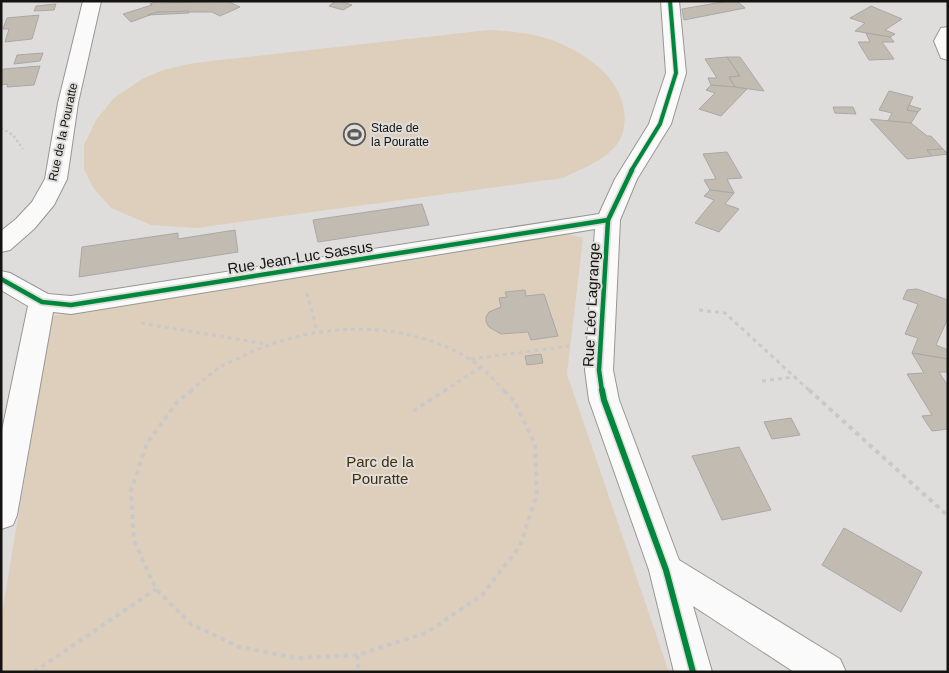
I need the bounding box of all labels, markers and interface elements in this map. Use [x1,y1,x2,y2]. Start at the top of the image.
street label: Rue de la Pouratte [46,81,80,182]
place label: Stade de la Pouratte [371,121,429,149]
sports icon: Stade de la Pouratte [343,123,367,147]
street label: Rue Jean-Luc Sassus [226,237,374,277]
street label: Rue Léo Lagrange [579,242,603,368]
park label: Parc de la Pouratte [346,453,414,487]

